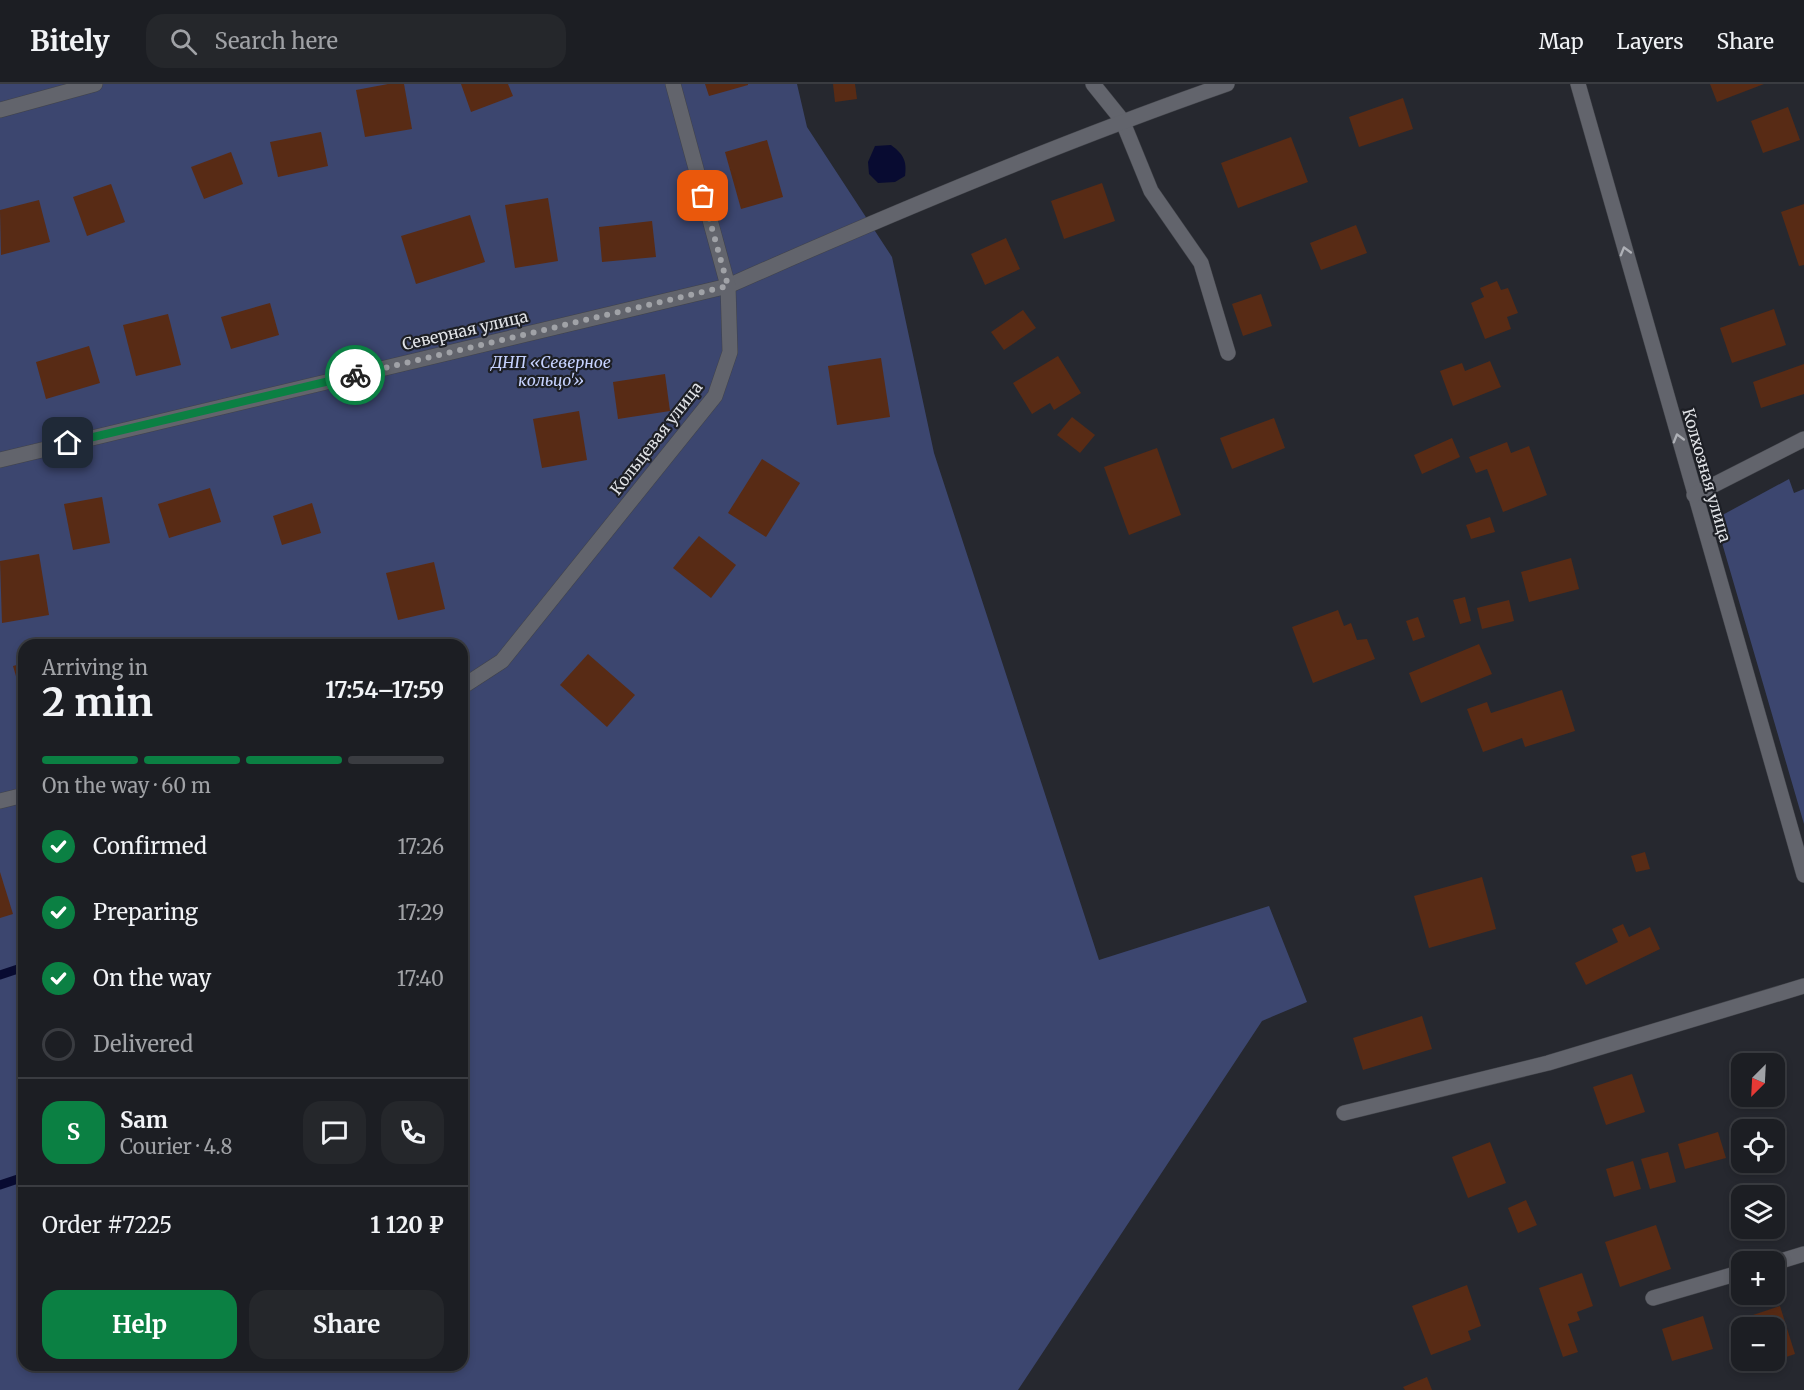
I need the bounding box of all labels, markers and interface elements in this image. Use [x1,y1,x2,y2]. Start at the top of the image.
search box [146,14,566,68]
text: Bitely [30,23,110,59]
icon: search [167,25,200,58]
text: Search here [215,27,338,55]
text: Map [1539,28,1584,55]
text: Layers [1617,28,1684,55]
text: Share [1717,28,1774,55]
pin [677,170,728,221]
icon: bag [686,179,719,212]
one-way arrow [1620,246,1632,257]
street label: Северная улица [400,306,530,354]
courier [325,345,385,405]
park label: ДНП «Северное кольцо'» [490,352,611,390]
icon: bike [339,359,372,392]
street label: Кольцевая улица [606,377,707,499]
street label: Колхозная улица [1678,406,1736,545]
pin [42,417,93,468]
icon: home [51,426,84,459]
one-way arrow [1673,433,1685,444]
text: Arriving in [42,655,148,680]
text: 17:54–17:59 [325,676,444,704]
text: 2 min [42,678,153,727]
text: On the way · 60 m [42,773,211,798]
icon: check [42,830,75,863]
text: Confirmed [93,832,207,860]
text: 17:26 [398,834,444,859]
icon: check [42,896,75,929]
text: Preparing [93,898,198,926]
text: 17:29 [398,900,444,925]
icon: check [42,962,75,995]
text: On the way [93,964,211,992]
text: 17:40 [397,966,444,991]
text: Delivered [93,1030,193,1058]
north arrow [1731,1053,1785,1107]
map controls [1731,1053,1785,1371]
button: chat [303,1101,366,1164]
button: phone [381,1101,444,1164]
text: Sam [120,1106,168,1134]
text: S [67,1118,80,1146]
button: locate [1731,1119,1785,1173]
text: Courier · 4.8 [120,1134,232,1159]
button: layers [1731,1185,1785,1239]
text: Order #7225 [42,1211,172,1239]
text: 1 120 ₽ [370,1211,444,1239]
button: + [1731,1251,1785,1305]
button: Help [42,1290,237,1359]
button: Share [249,1290,444,1359]
button: − [1731,1317,1785,1371]

